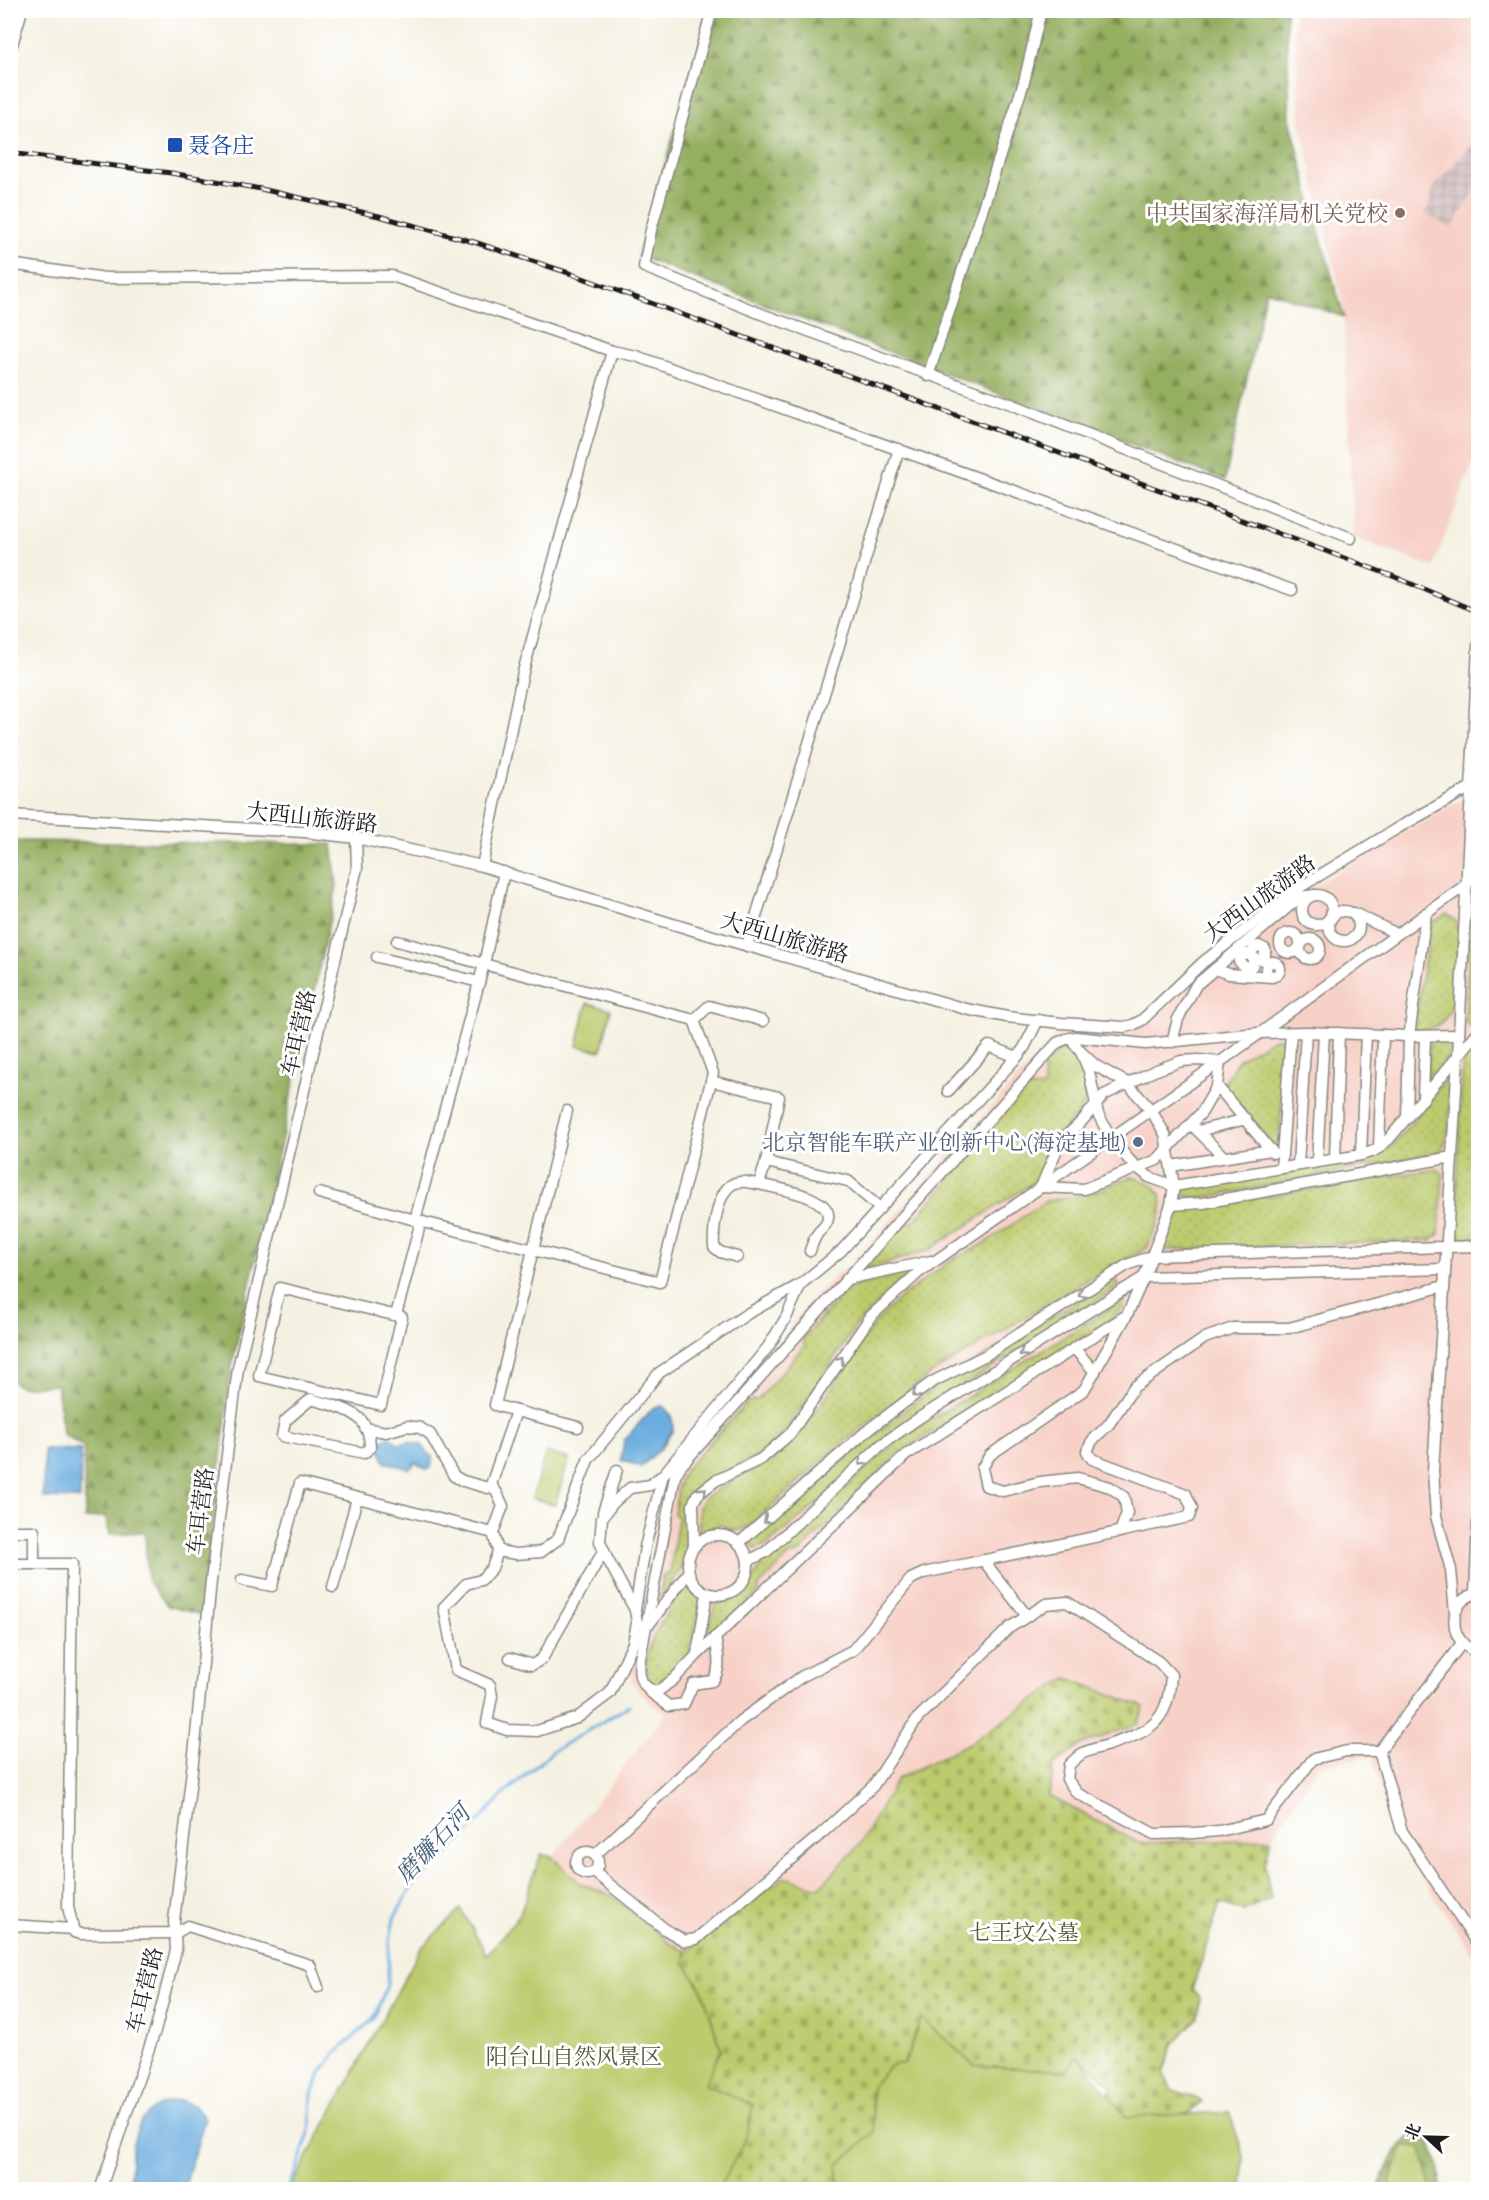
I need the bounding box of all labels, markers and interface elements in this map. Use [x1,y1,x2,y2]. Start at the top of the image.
place label: 聂各庄 [188,133,254,161]
marker: 聂各庄 [166,136,184,154]
place label: 中共国家海洋局机关党校 [1146,201,1388,229]
marker: 中共国家海洋局机关党校 [1393,206,1407,220]
street label: 大西山旅游路 [245,798,379,840]
street label: 大西山旅游路 [1199,849,1322,950]
street label: 大西山旅游路 [717,907,852,971]
street label: 车耳营路 [276,987,323,1079]
place label: 北京智能车联产业创新中心(海淀基地) [763,1130,1126,1158]
marker: 北京智能车联产业创新中心(海淀基地) [1131,1135,1145,1149]
one-way arrow [1078,1286,1089,1297]
one-way arrow [1019,1345,1029,1357]
one-way arrow [833,1356,844,1367]
one-way arrow [911,1387,922,1398]
one-way arrow [859,1455,869,1466]
street label: 车耳营路 [183,1466,221,1557]
one-way arrow [696,1487,706,1498]
one-way arrow [763,1513,774,1524]
water label: 磨镰石河 [390,1796,481,1891]
park label: 七王坟公墓 [969,1920,1079,1948]
street label: 车耳营路 [122,1944,170,2037]
park label: 阳台山自然风景区 [486,2044,662,2072]
north arrow [1396,2107,1456,2167]
text: 北 [1402,2121,1426,2143]

